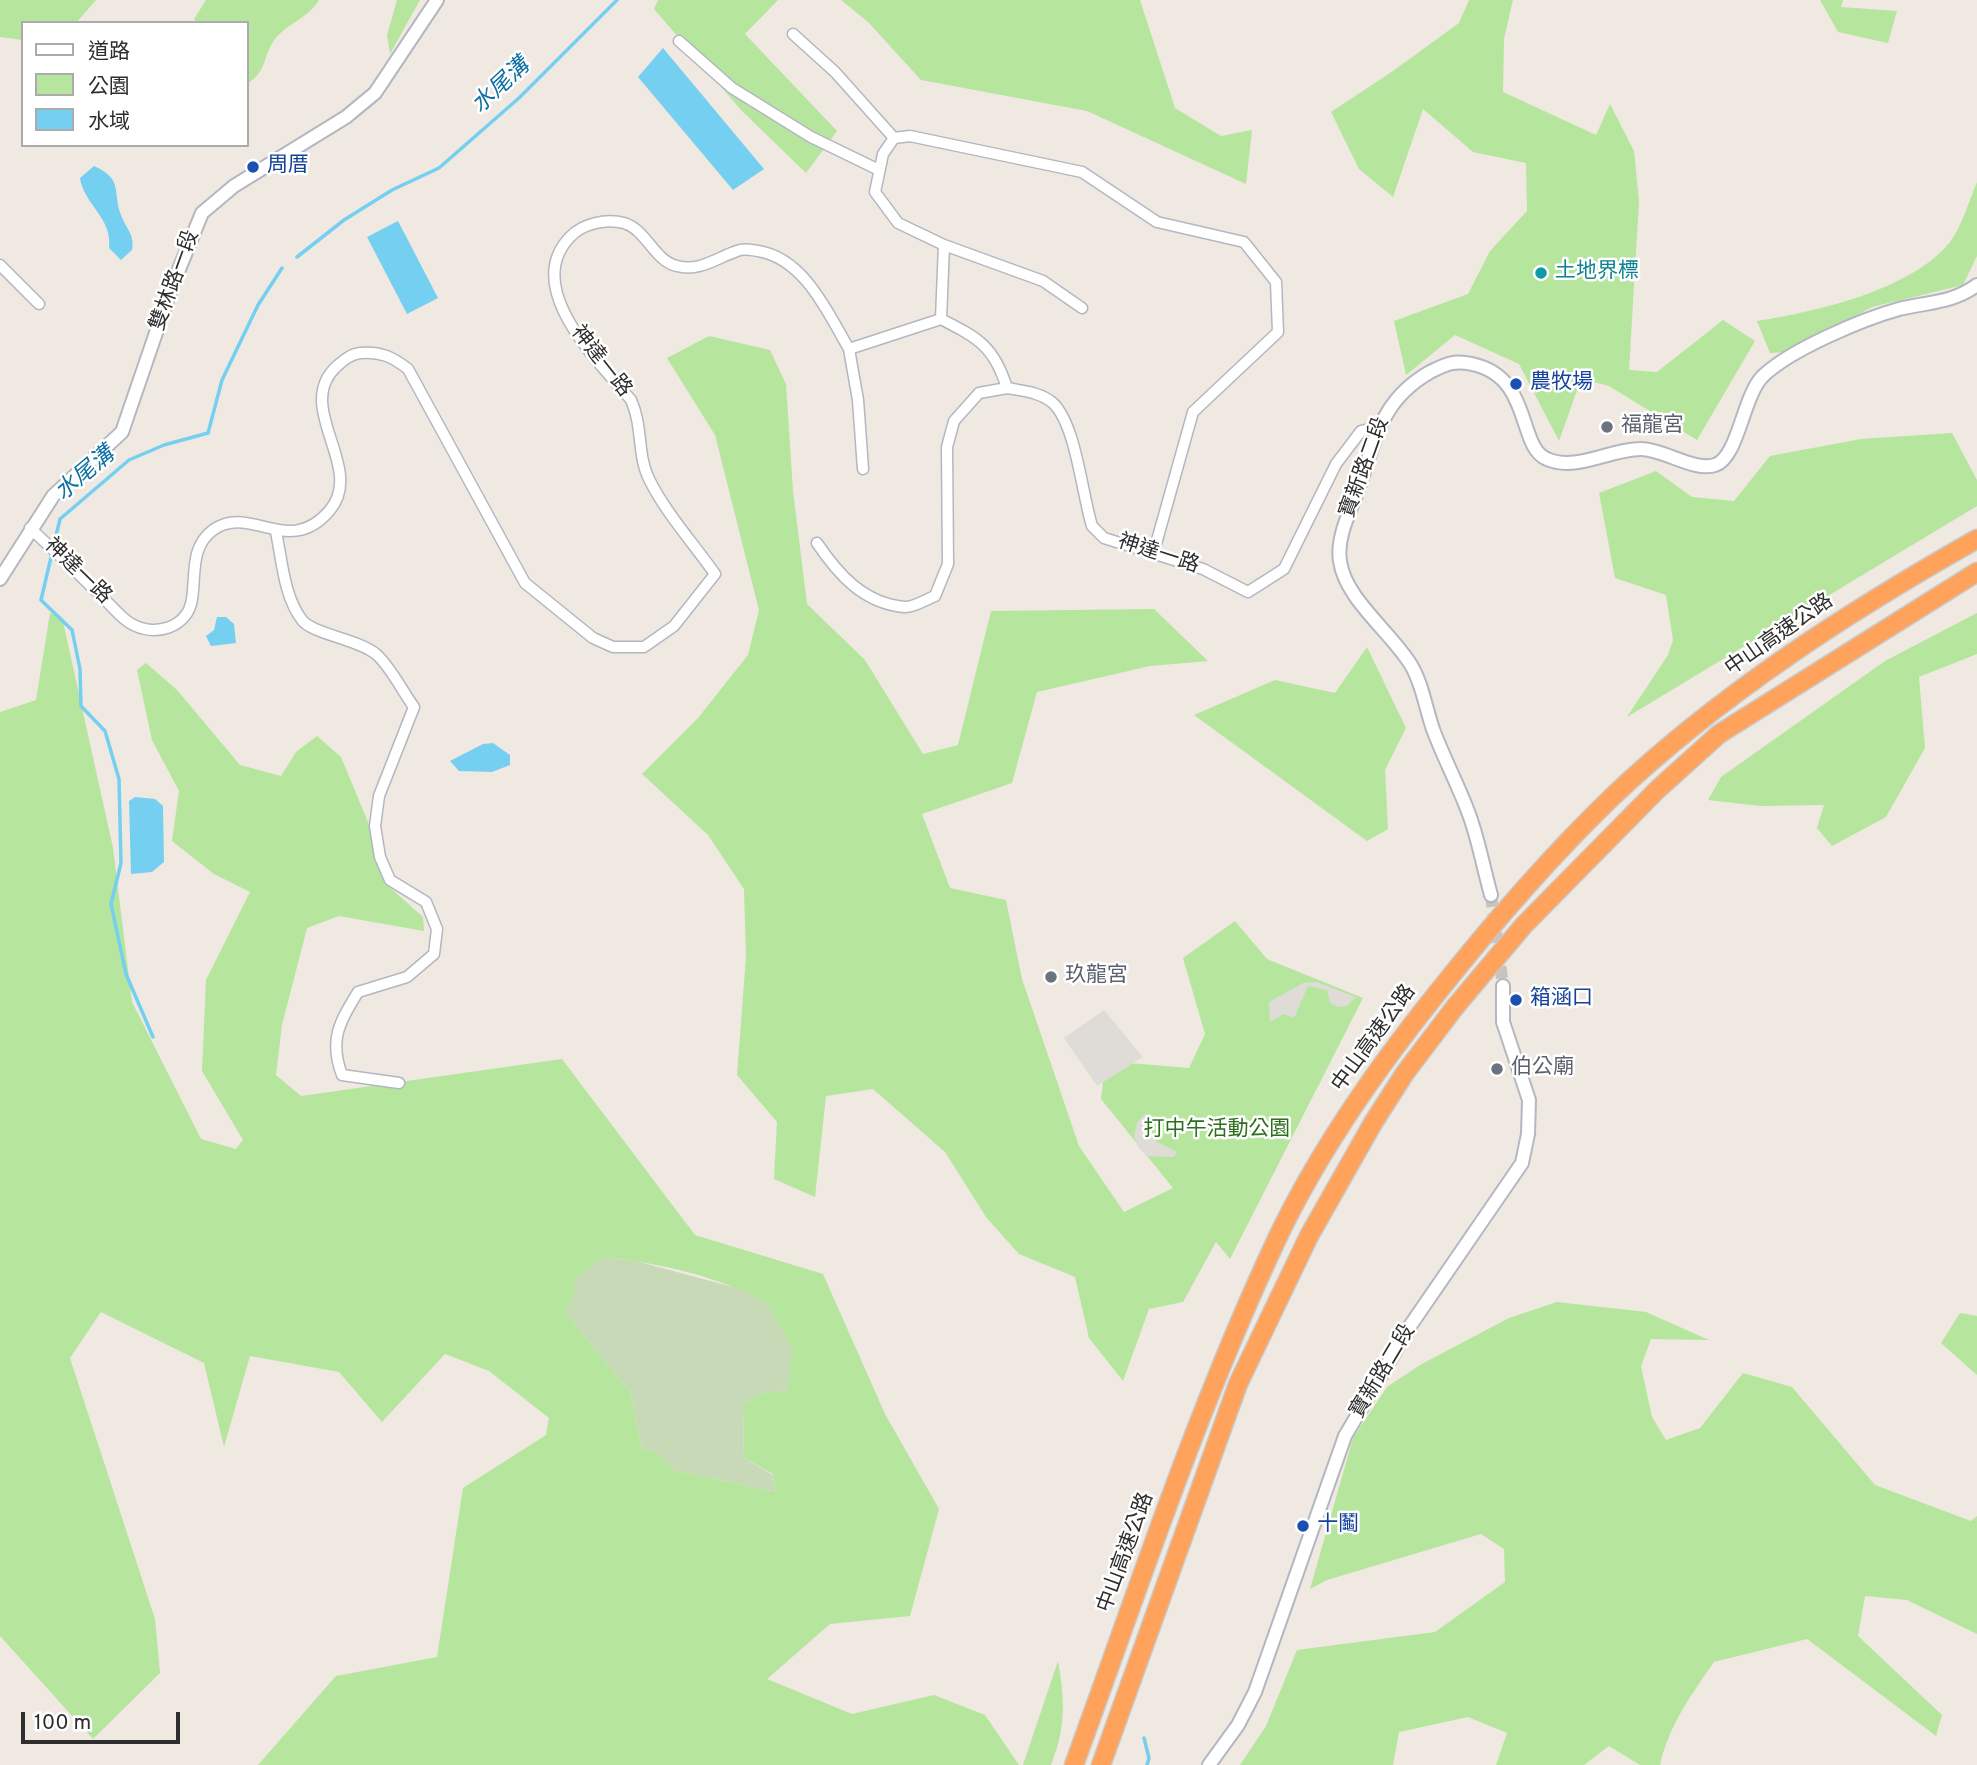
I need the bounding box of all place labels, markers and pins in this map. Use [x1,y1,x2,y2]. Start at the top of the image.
place label: 周厝 [267,154,309,180]
marker: 周厝 [245,159,261,175]
place label: 土地界標 [1555,260,1639,286]
marker: 土地界標 [1533,265,1549,281]
place label: 農牧場 [1530,371,1593,397]
marker: 農牧場 [1508,376,1524,392]
place label: 福龍宮 [1621,414,1684,440]
marker: 福龍宮 [1599,419,1615,435]
place label: 玖龍宮 [1065,964,1128,990]
marker: 玖龍宮 [1043,969,1059,985]
place label: 箱涵口 [1530,987,1593,1013]
marker: 箱涵口 [1508,992,1524,1008]
place label: 伯公廟 [1511,1056,1574,1082]
marker: 伯公廟 [1489,1061,1505,1077]
place label: 十鬮 [1317,1513,1359,1539]
marker: 十鬮 [1295,1518,1311,1534]

